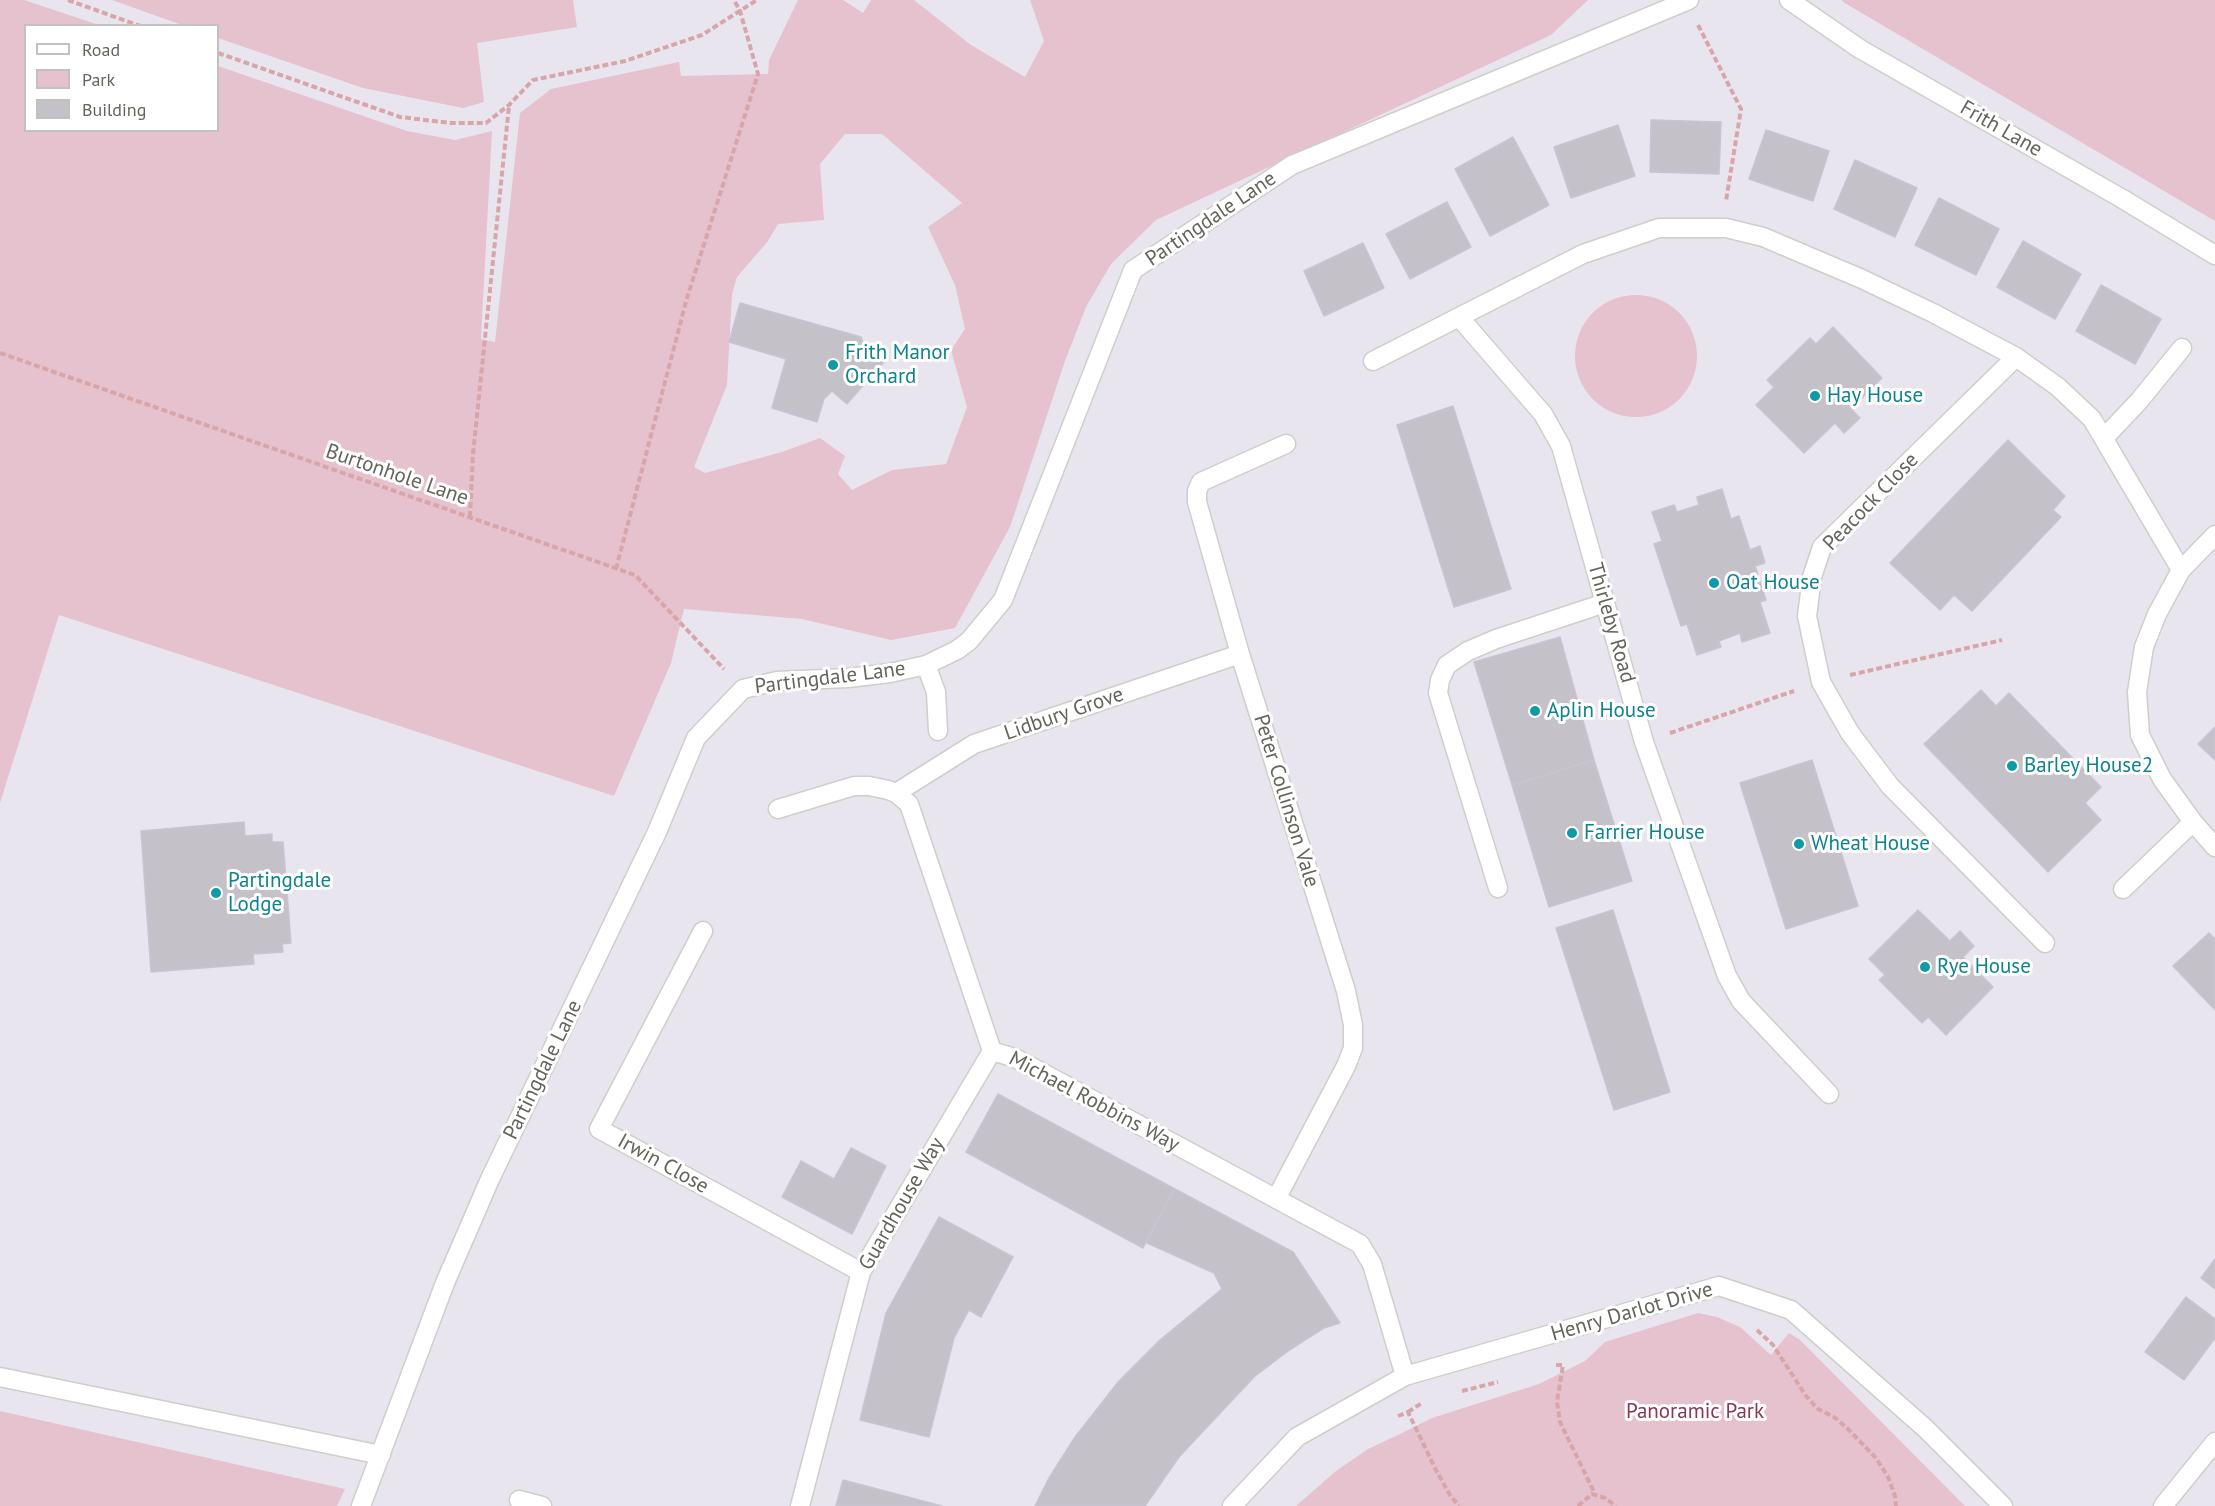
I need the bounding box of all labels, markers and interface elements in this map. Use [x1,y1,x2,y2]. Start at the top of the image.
legend [24,24,219,132]
text: Road [82,38,120,61]
text: Park [82,68,115,91]
street label: Frith Lane [1955,95,2047,163]
text: Building [82,98,146,121]
street label: Partingdale Lane [1141,166,1281,272]
place label: Frith Manor Orchard [845,340,950,390]
marker: Frith Manor Orchard [826,358,840,372]
place label: Hay House [1827,383,1923,409]
marker: Hay House [1808,389,1822,403]
street label: Burtonhole Lane [322,439,472,511]
street label: Peacock Close [1818,448,1924,556]
street label: Thirleby Road [1582,560,1640,686]
place label: Oat House [1726,570,1820,596]
marker: Oat House [1707,576,1721,590]
street label: Partingdale Lane [753,656,907,700]
street label: Lidbury Grove [1001,682,1127,746]
place label: Aplin House [1547,698,1656,724]
marker: Aplin House [1528,704,1542,718]
street label: Peter Collinson Vale [1248,712,1324,890]
place label: Barley House2 [2024,753,2153,779]
marker: Barley House2 [2005,759,2019,773]
place label: Farrier House [1584,820,1705,846]
marker: Farrier House [1565,826,1579,840]
place label: Wheat House [1811,831,1930,857]
marker: Wheat House [1792,837,1806,851]
place label: Partingdale Lodge [228,868,331,918]
marker: Partingdale Lodge [209,886,223,900]
place label: Rye House [1937,954,2031,980]
marker: Rye House [1918,960,1932,974]
street label: Partingdale Lane [498,996,588,1144]
street label: Michael Robbins Way [1004,1046,1184,1158]
street label: Irwin Close [613,1129,713,1199]
street label: Guardhouse Way [854,1133,950,1275]
street label: Henry Darlot Drive [1548,1277,1716,1347]
park label: Panoramic Park [1626,1399,1764,1425]

